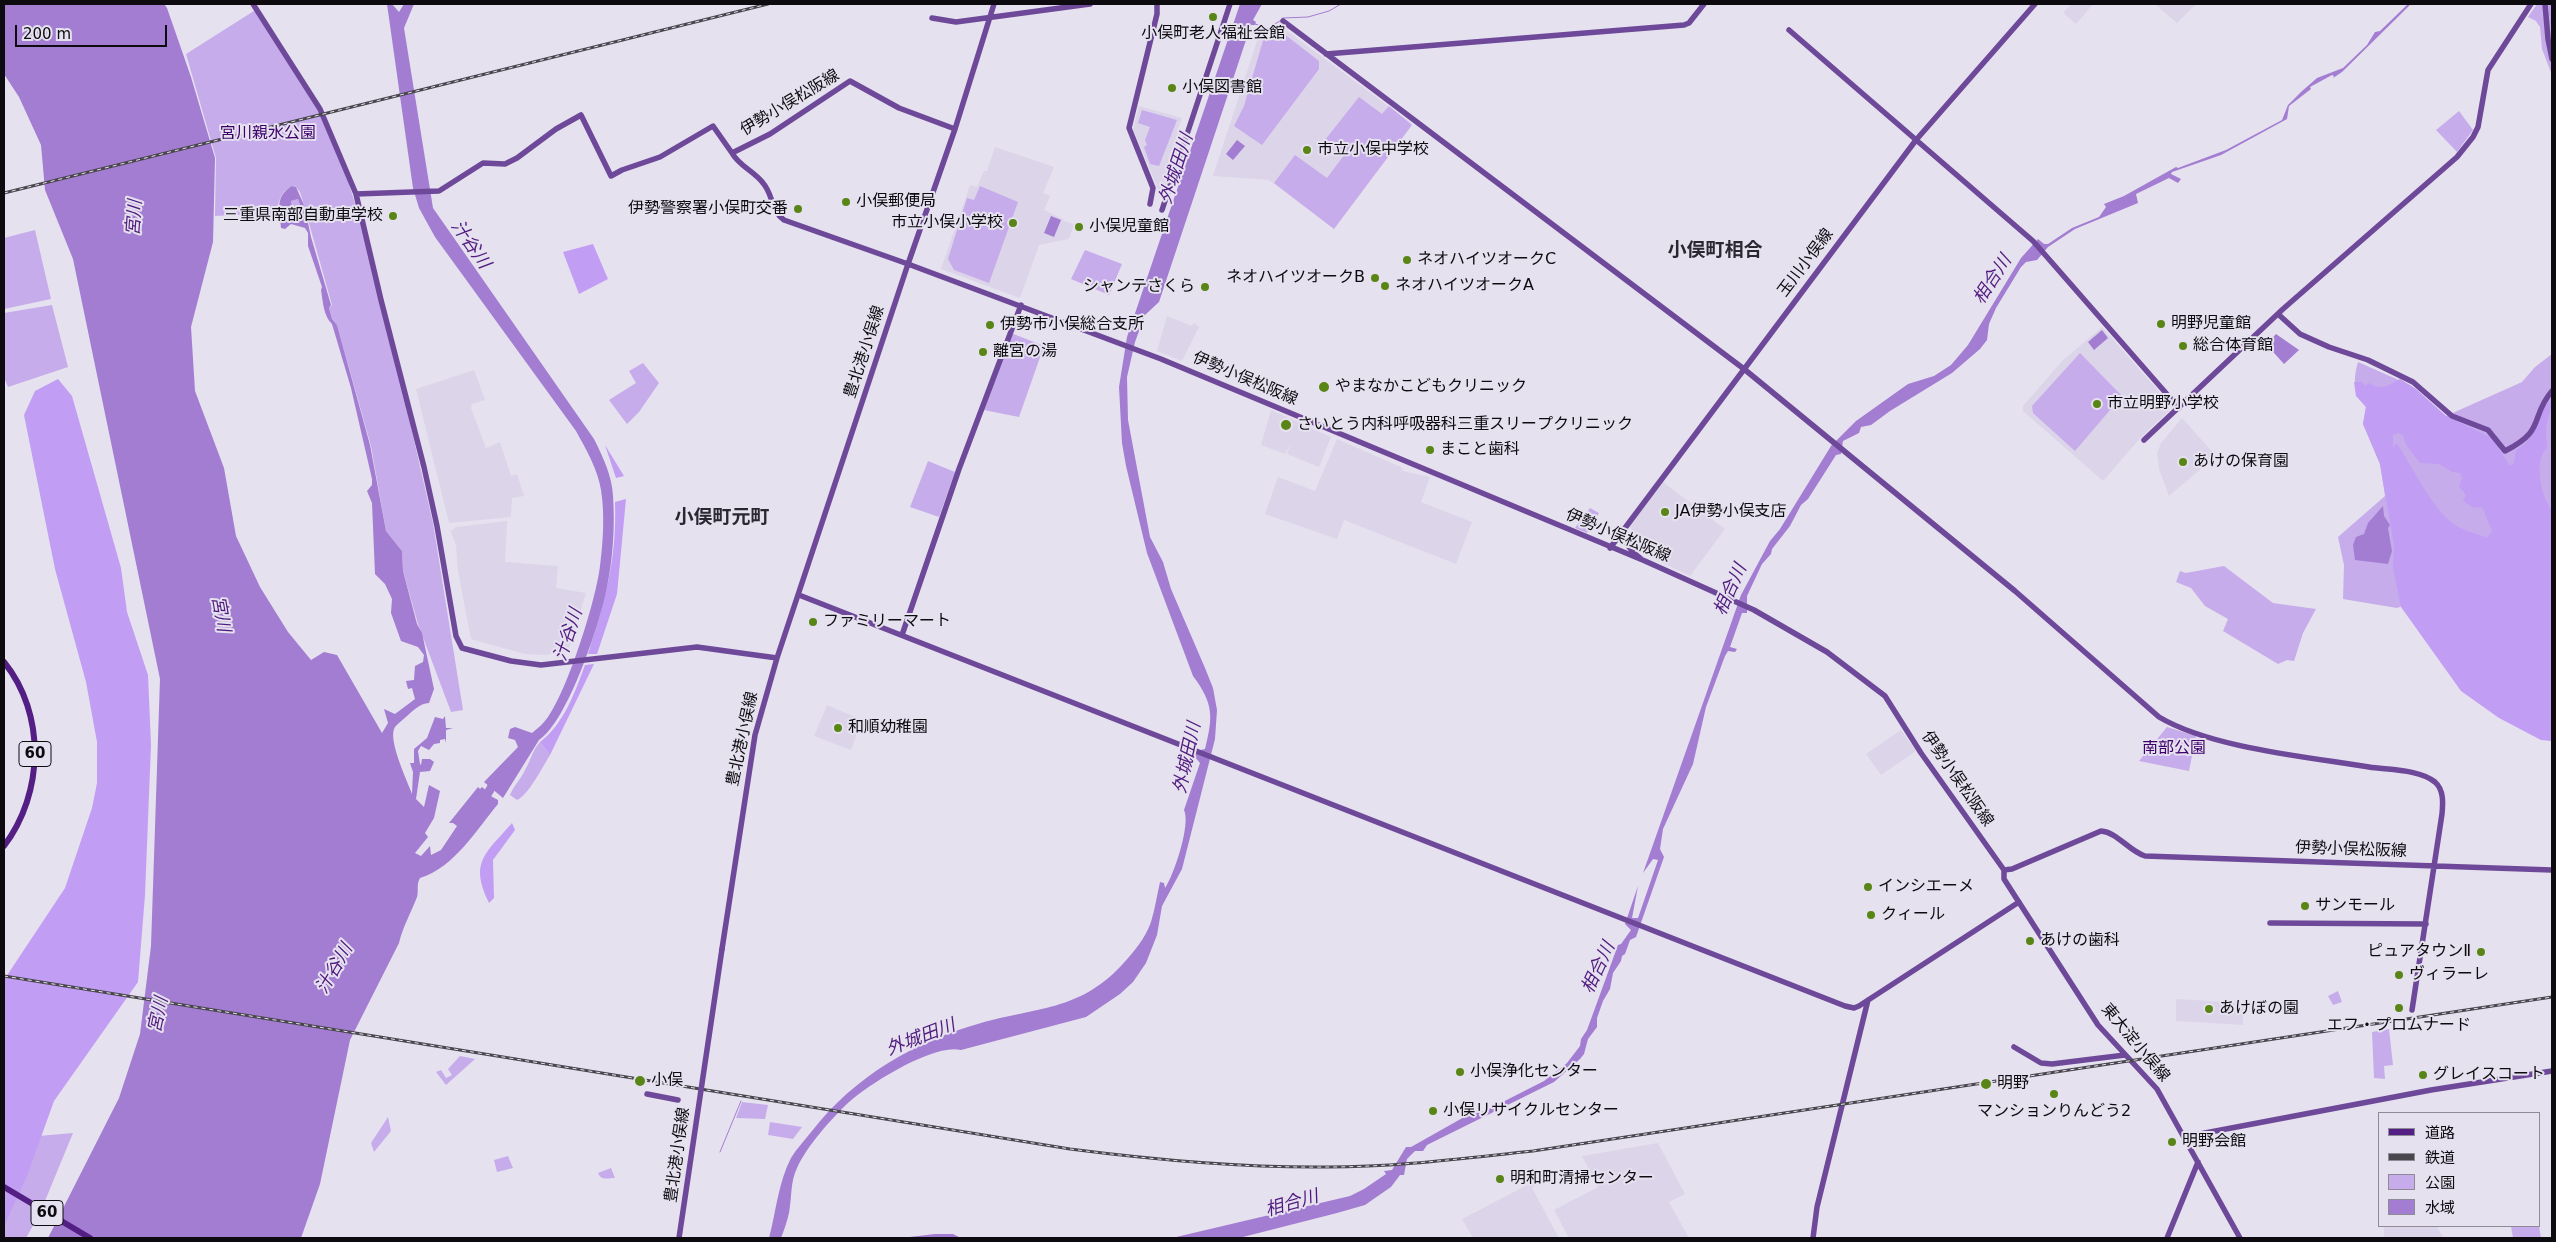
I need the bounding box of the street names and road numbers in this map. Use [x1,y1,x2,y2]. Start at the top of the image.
street label: 伊勢小俣松阪線 [737,66,843,140]
street label: 玉川小俣線 [1774,225,1838,301]
street label: 豊北港小俣線 [841,303,889,401]
street label: 伊勢小俣松阪線 [1190,348,1300,410]
street label: 伊勢小俣松阪線 [1563,505,1673,567]
street label: 豊北港小俣線 [724,690,762,788]
street label: 伊勢小俣松阪線 [1917,728,1997,830]
road number: 60 [19,742,51,766]
street label: 伊勢小俣松阪線 [2295,838,2407,862]
street label: 東大淀小俣線 [2097,1000,2173,1086]
street label: 豊北港小俣線 [662,1106,694,1204]
road number: 60 [31,1200,63,1226]

